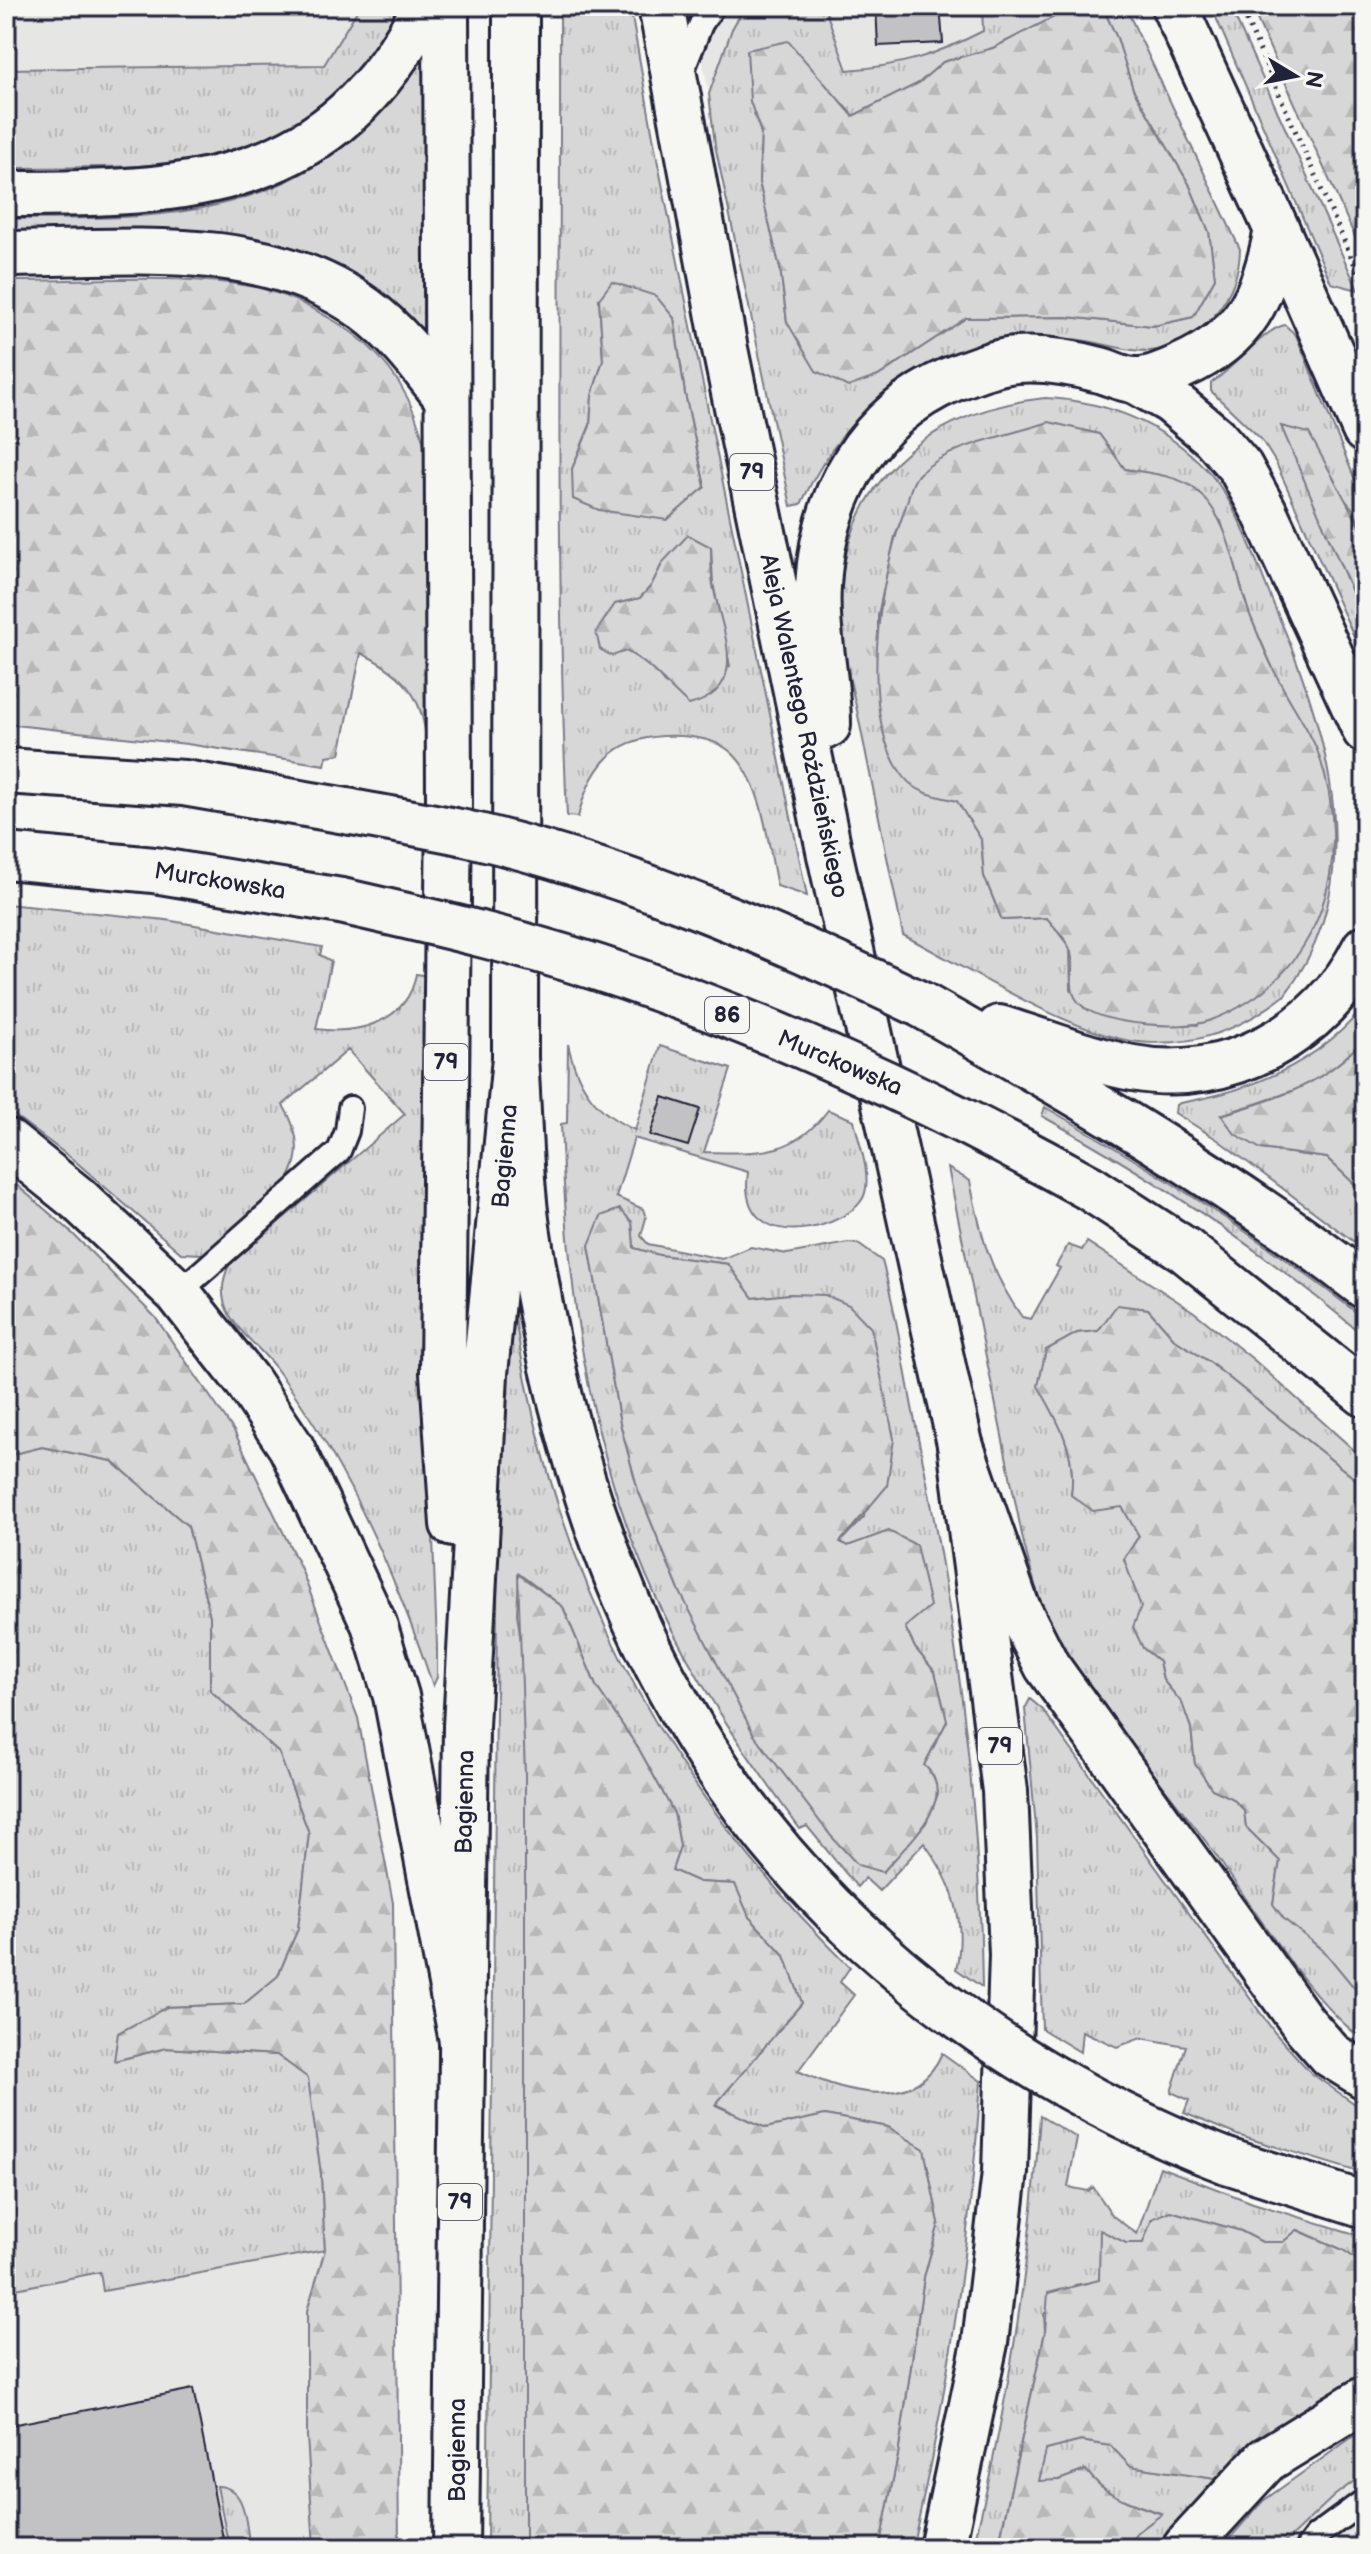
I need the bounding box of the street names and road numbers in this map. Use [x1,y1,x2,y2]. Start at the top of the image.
road number: 79 [730,454,774,490]
street label: Aleja Walentego Roździeńskiego [753,551,855,901]
street label: Murckowska [152,856,288,906]
road number: 86 [705,997,749,1033]
street label: Murckowska [773,1024,907,1102]
road number: 79 [424,1044,468,1080]
street label: Bagienna [486,1103,524,1209]
road number: 79 [978,1728,1022,1764]
street label: Bagienna [450,1750,480,1854]
road number: 79 [438,2184,482,2220]
street label: Bagienna [443,2398,472,2502]

